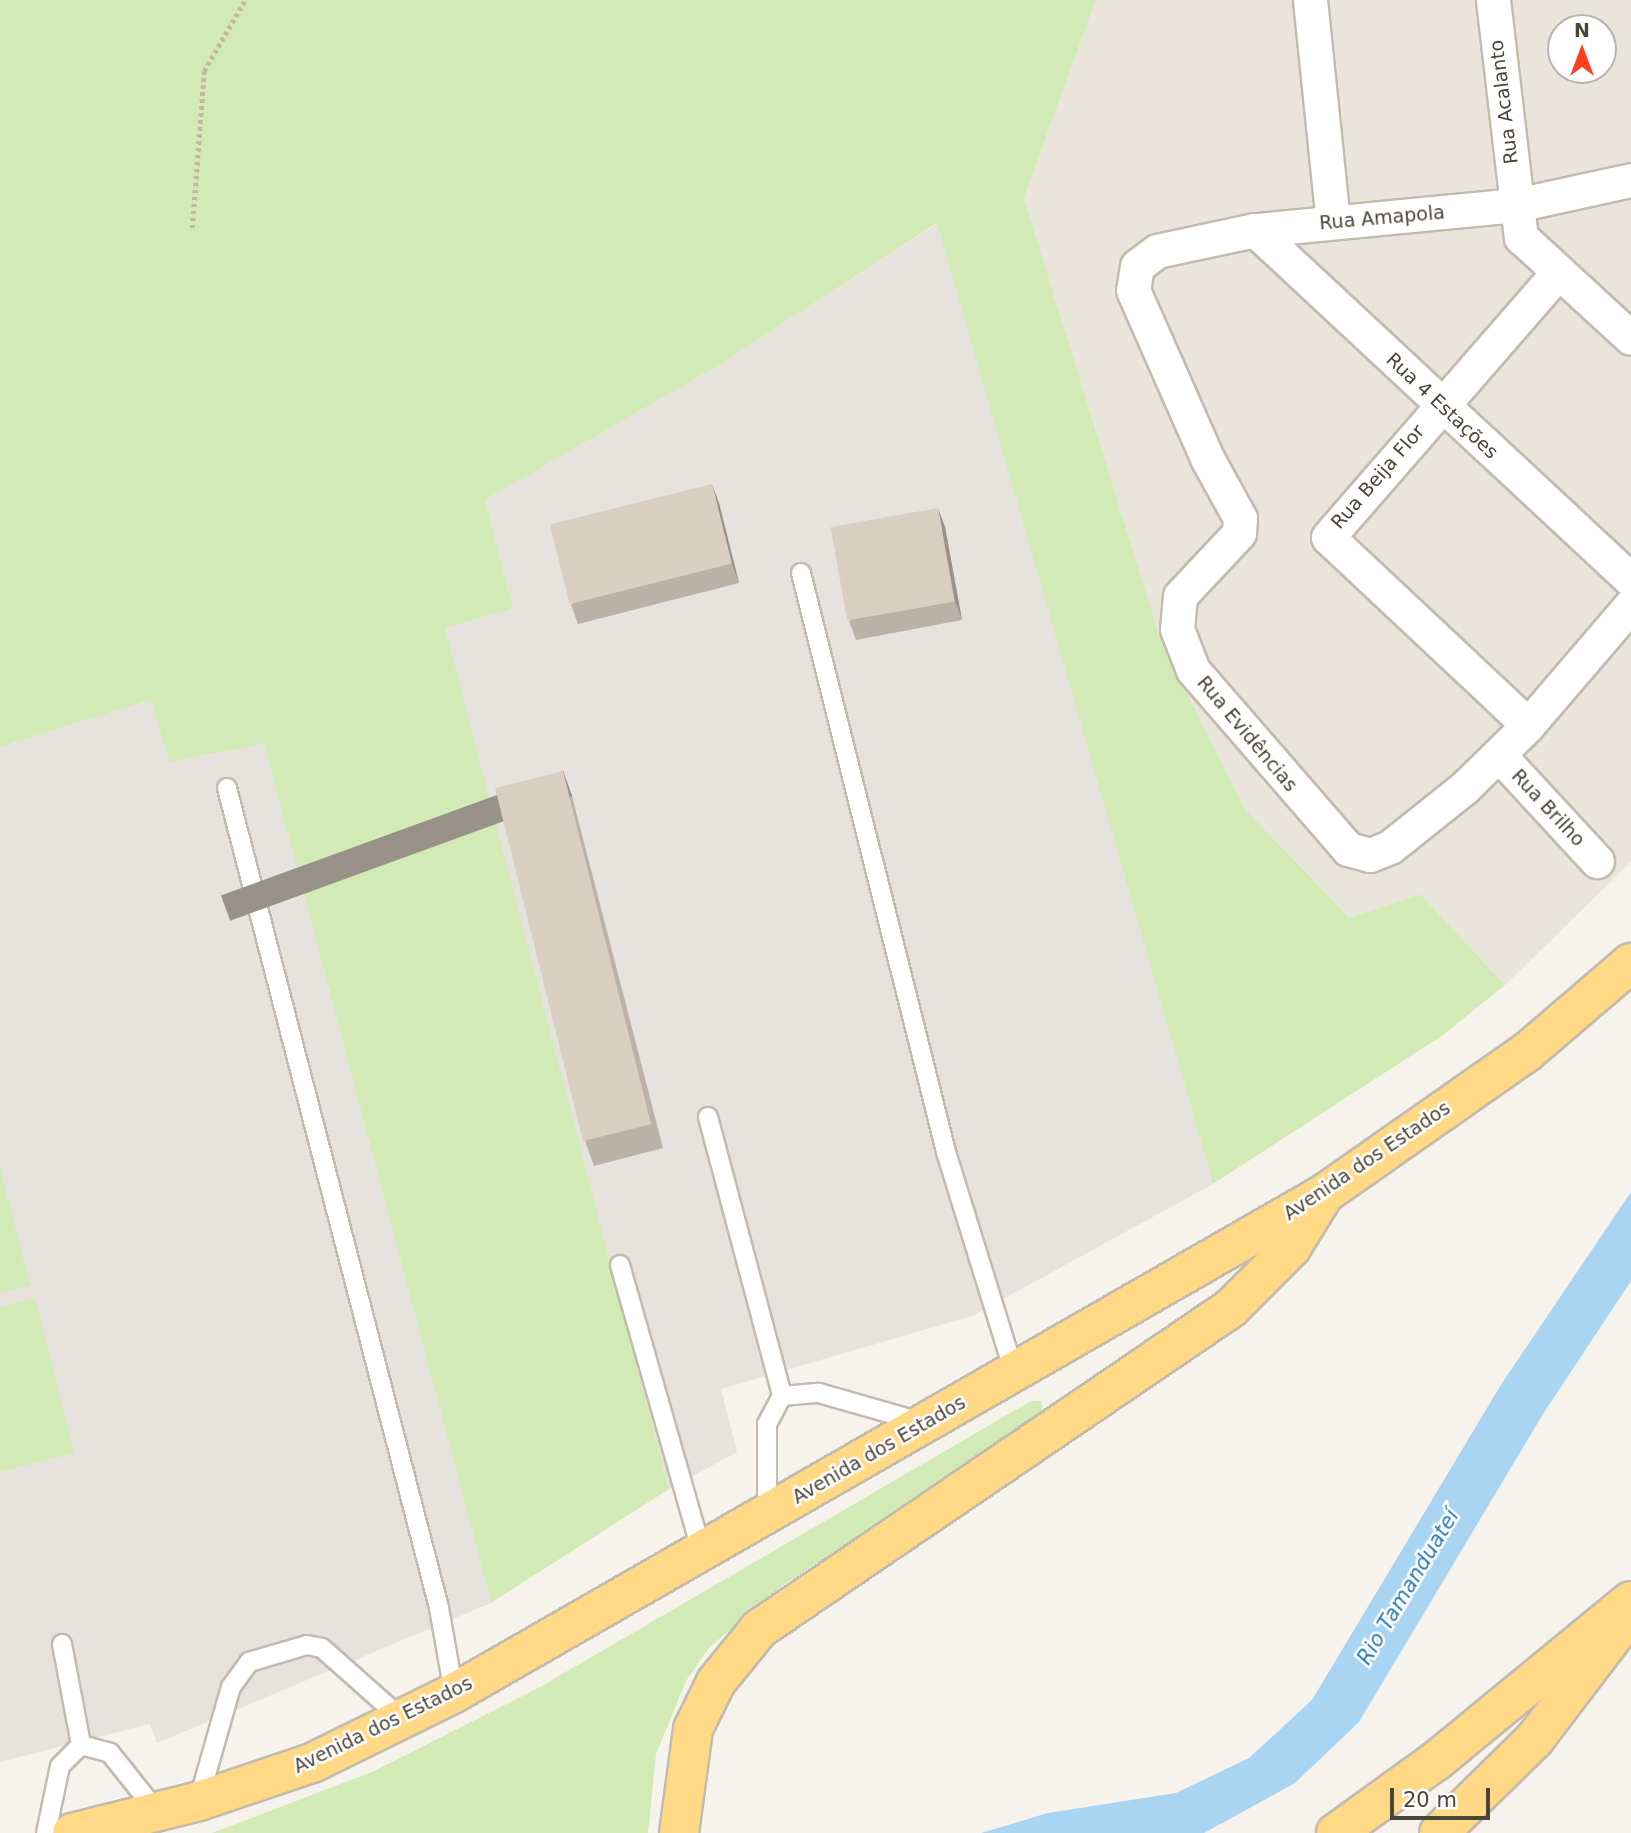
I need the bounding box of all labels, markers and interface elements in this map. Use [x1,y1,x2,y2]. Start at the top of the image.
north arrow [1547,14,1617,84]
text: N [1574,19,1590,41]
street label: Rua Acalanto [1485,39,1523,165]
street label: Rua Amapola [1318,201,1446,235]
street label: Rua 4 Estações [1381,348,1503,464]
street label: Rua Beija Flor [1327,420,1429,534]
street label: Rua Evidências [1192,672,1302,796]
street label: Rua Brilho [1507,765,1589,851]
street label: Avenida dos Estados [1279,1097,1455,1225]
street label: Avenida dos Estados [788,1391,970,1509]
water label: Rio Tamanduateí [1352,1505,1464,1669]
street label: Avenida dos Estados [290,1672,476,1778]
scale bar [1393,1773,1493,1817]
text: 20 m [1403,1788,1457,1812]

